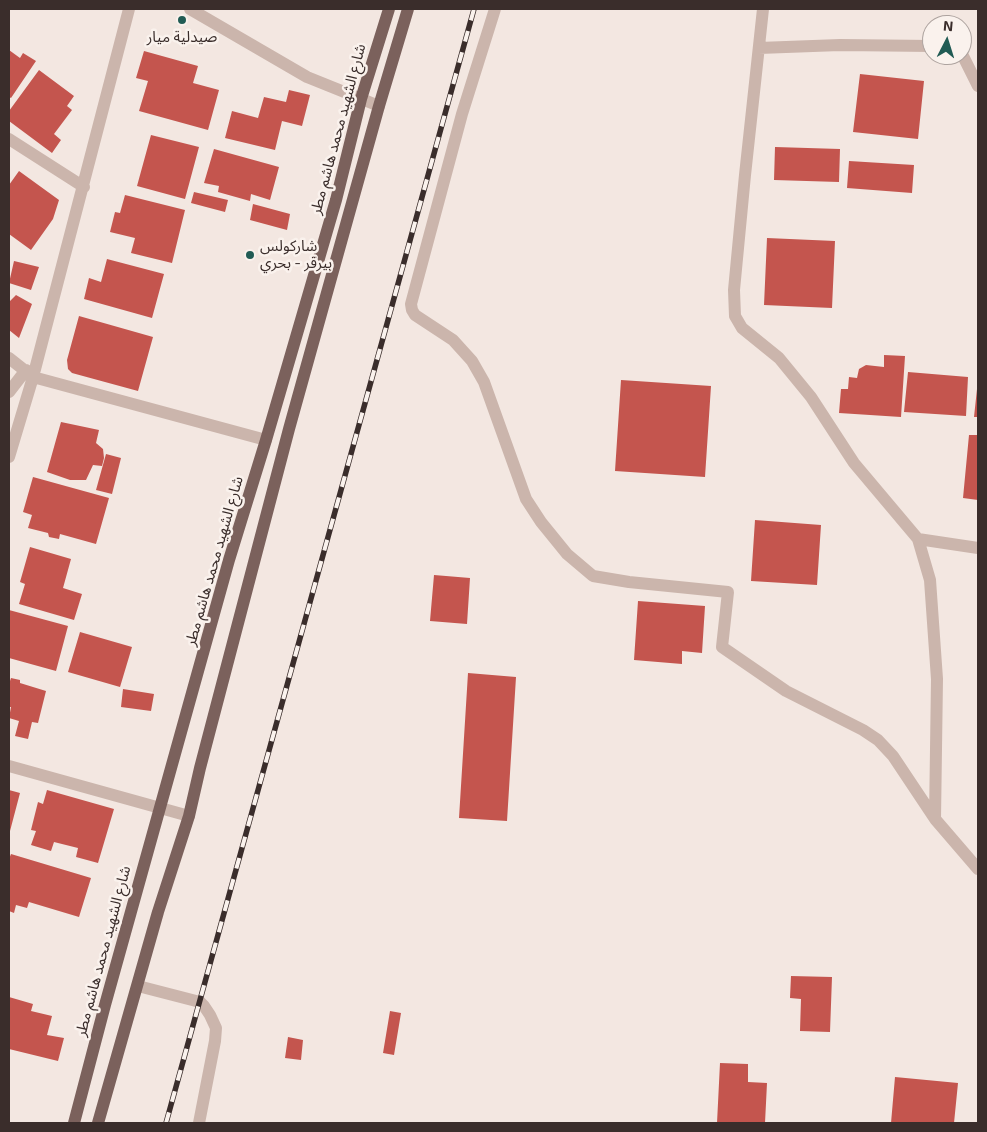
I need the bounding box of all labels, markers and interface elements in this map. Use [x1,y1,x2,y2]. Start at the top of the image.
marker: صيدلية ميار [176,14,188,26]
north arrow [922,15,972,65]
text: N [942,17,954,34]
place label: صيدلية ميار [147,28,217,46]
street label: شارع الشهيد محمد هاشم مطر [307,42,369,216]
place label: شاركولس بيرقر - بحري [260,237,332,272]
marker: شاركولس بيرقر - بحري [244,249,256,261]
street label: شارع الشهيد محمد هاشم مطر [181,474,247,648]
street label: شارع الشهيد محمد هاشم مطر [72,864,134,1038]

